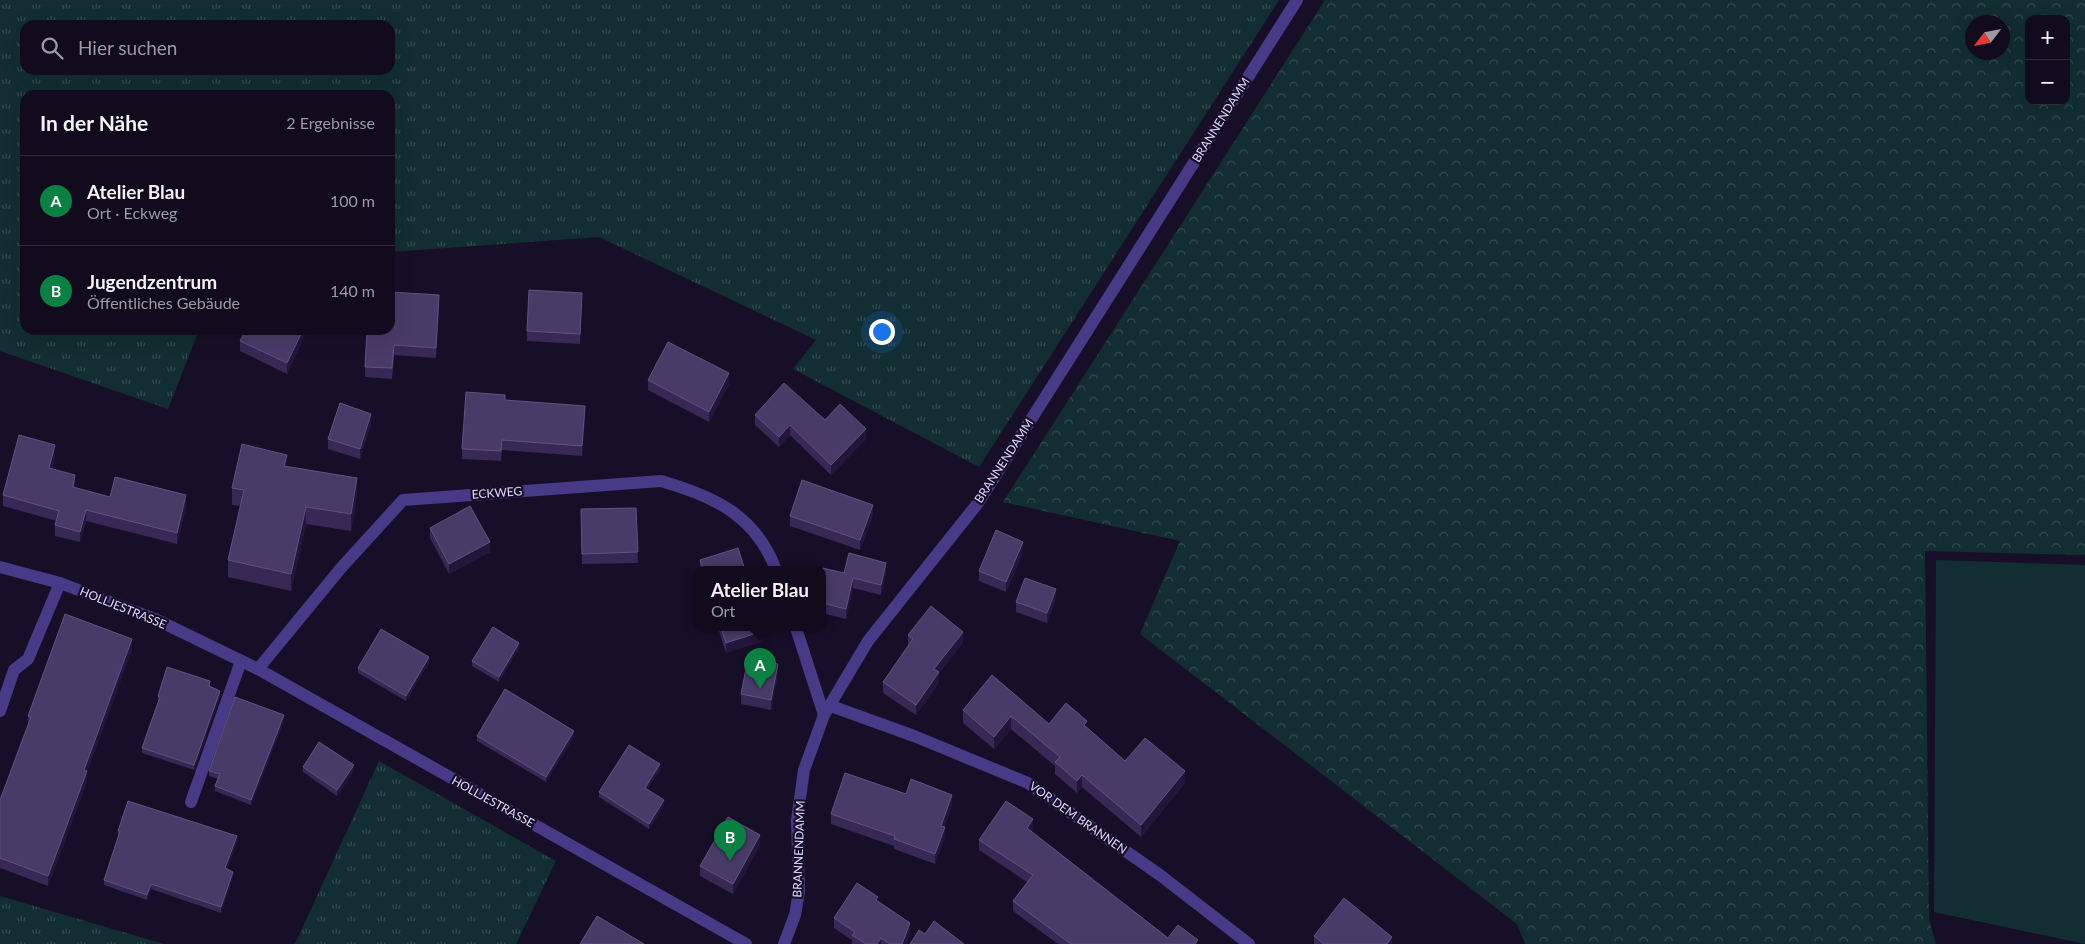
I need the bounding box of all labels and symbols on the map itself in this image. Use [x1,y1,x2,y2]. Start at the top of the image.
north arrow [1965,15,2010,60]
street label: BRANNENDAMM [1188,75,1253,165]
your location [869,319,895,345]
street label: BRANNENDAMM [971,416,1036,506]
street label: ECKWEG [471,483,523,502]
street label: HOLLJESTRASSE [78,583,169,632]
pin: A [744,648,776,689]
street label: HOLLJESTRASSE [449,773,537,831]
street label: VOR DEM BRANNEN [1026,778,1130,857]
street label: BRANNENDAMM [789,800,808,898]
pin: B [714,820,746,861]

